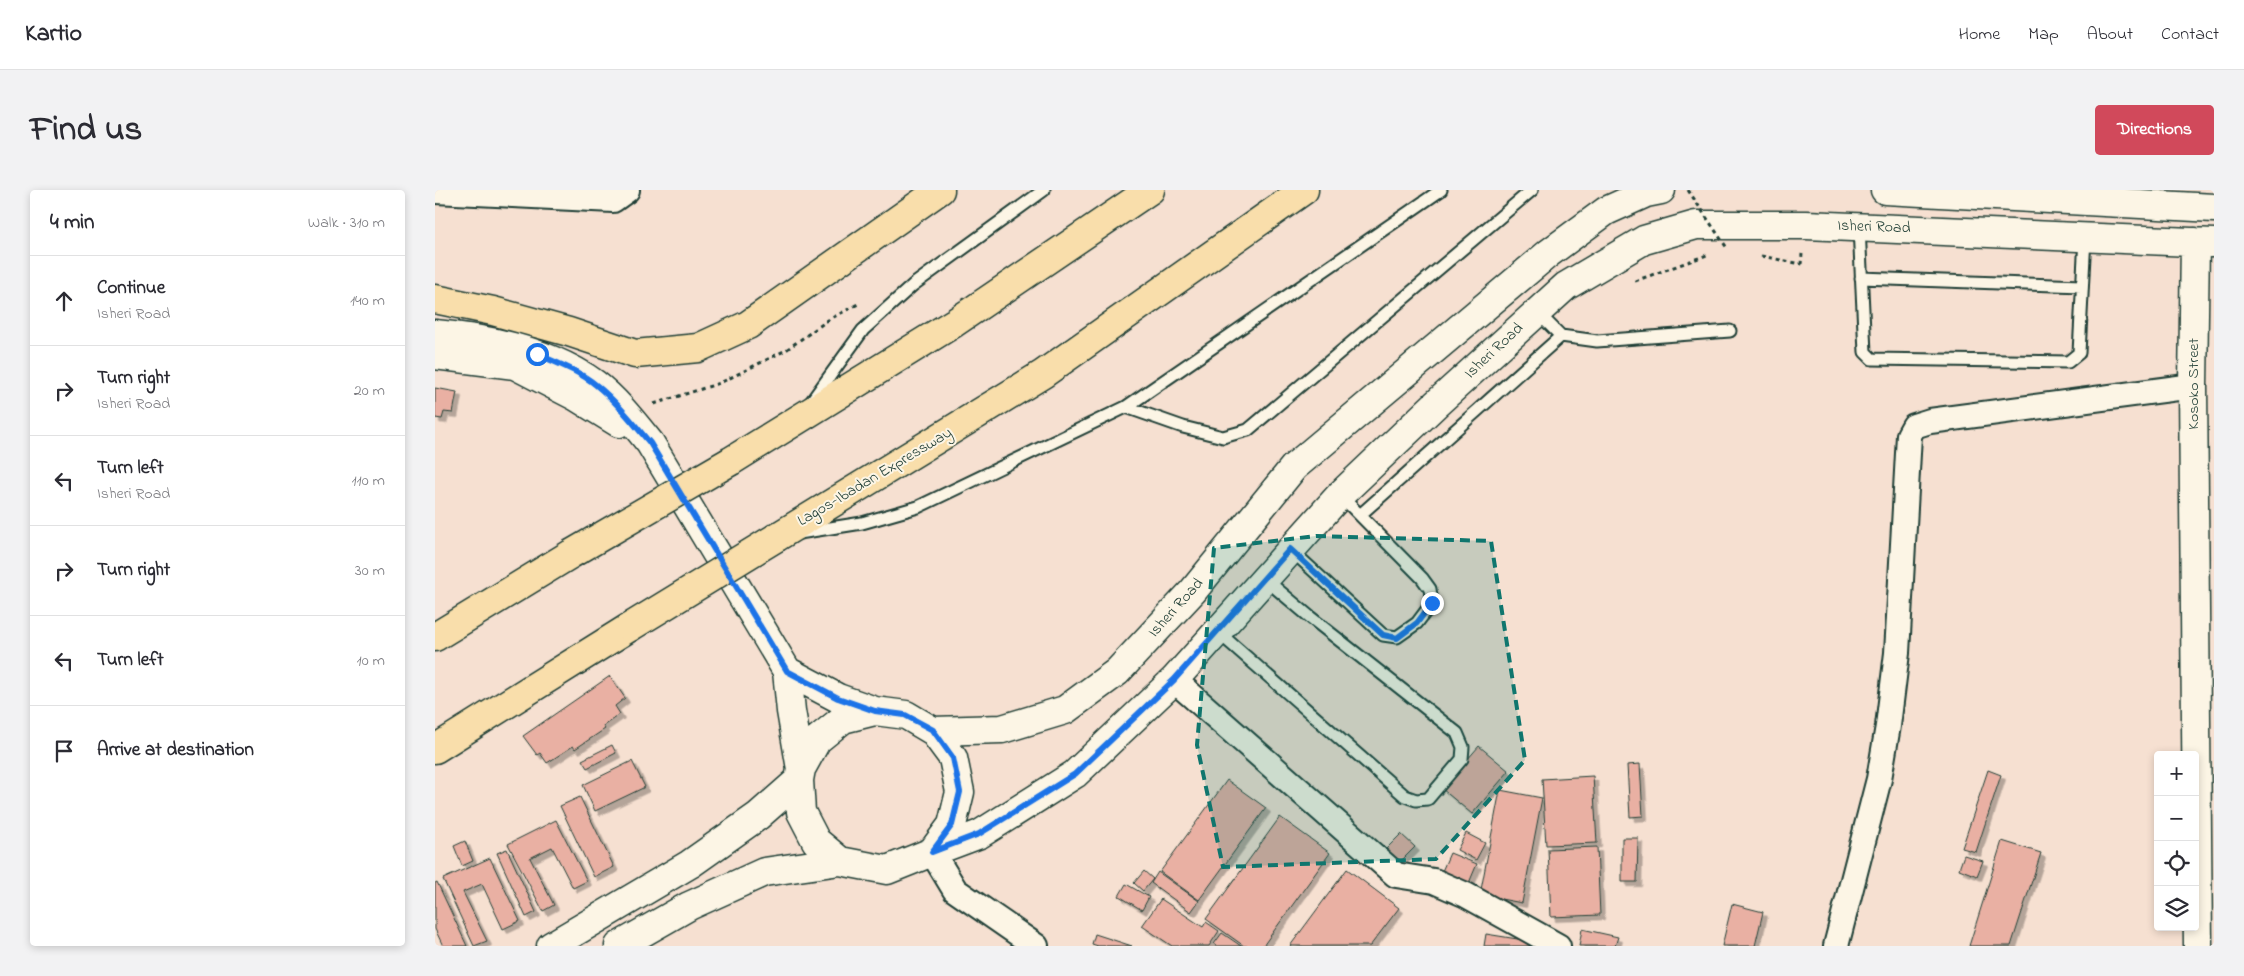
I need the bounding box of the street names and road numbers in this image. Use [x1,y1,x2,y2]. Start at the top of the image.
street label: Isheri Road [1837,214,1911,240]
street label: Isheri Road [1459,317,1529,385]
street label: Kosoko Street [2182,338,2206,430]
street label: Lagos-Ibadan Expressway [793,421,957,533]
street label: Isheri Road [1143,573,1209,643]

